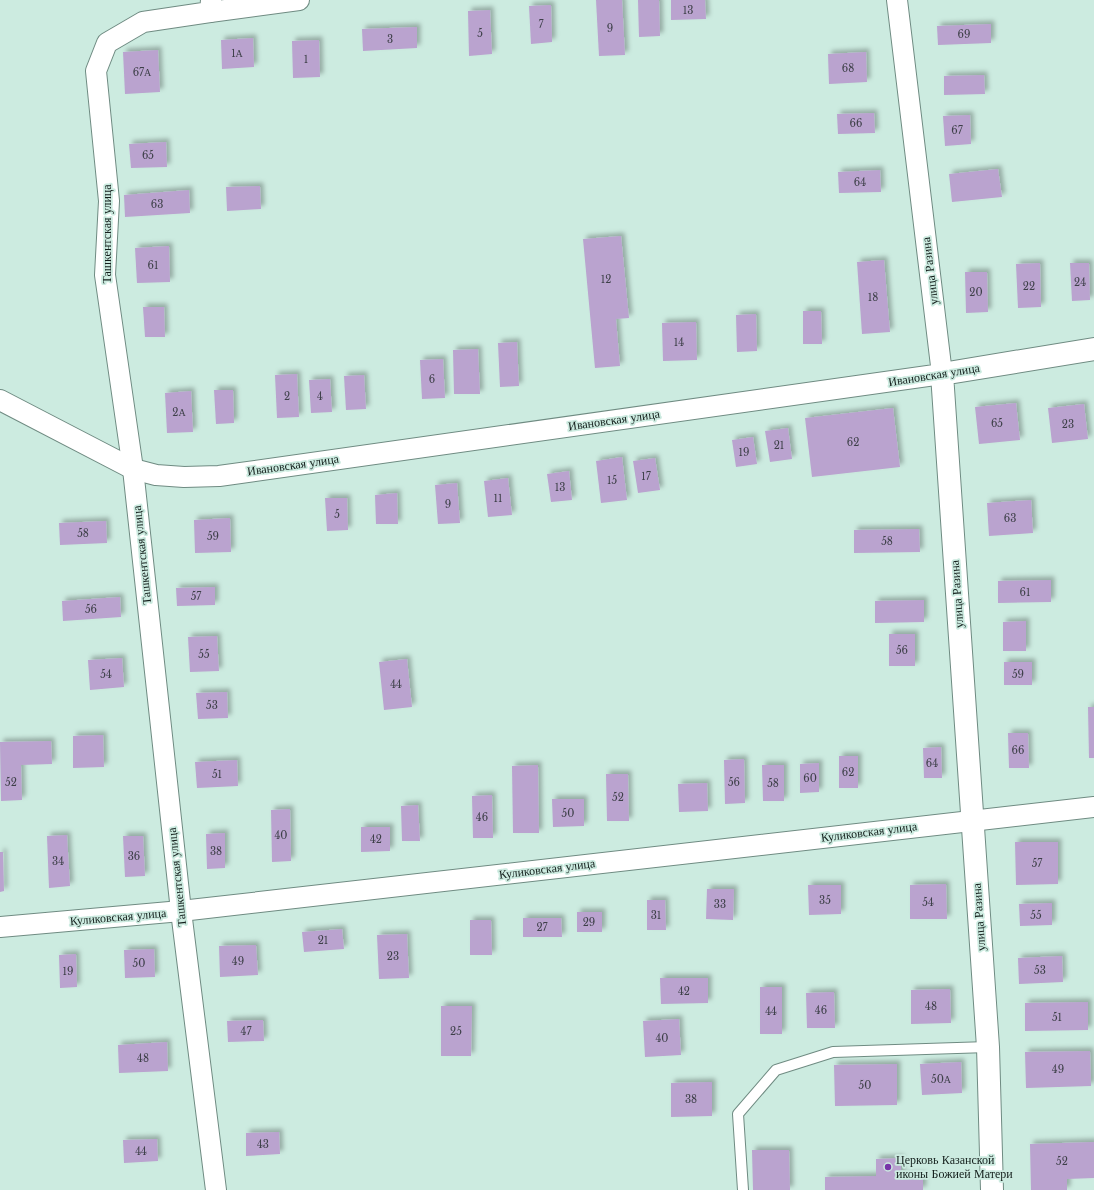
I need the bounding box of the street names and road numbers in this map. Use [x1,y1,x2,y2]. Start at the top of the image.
street label: Ташкентская улица [99,184,114,284]
street label: улица Разина [918,236,941,306]
street label: Ивановская улица [887,360,981,389]
street label: Ивановская улица [567,406,661,433]
street label: Ивановская улица [246,451,340,478]
street label: Ташкентская улица [129,504,154,605]
street label: улица Разина [947,559,966,628]
street label: Куликовская улица [820,818,919,845]
street label: Ташкентская улица [164,826,189,927]
street label: Куликовская улица [498,855,597,882]
street label: улица Разина [969,882,988,951]
street label: Куликовская улица [69,905,167,928]

